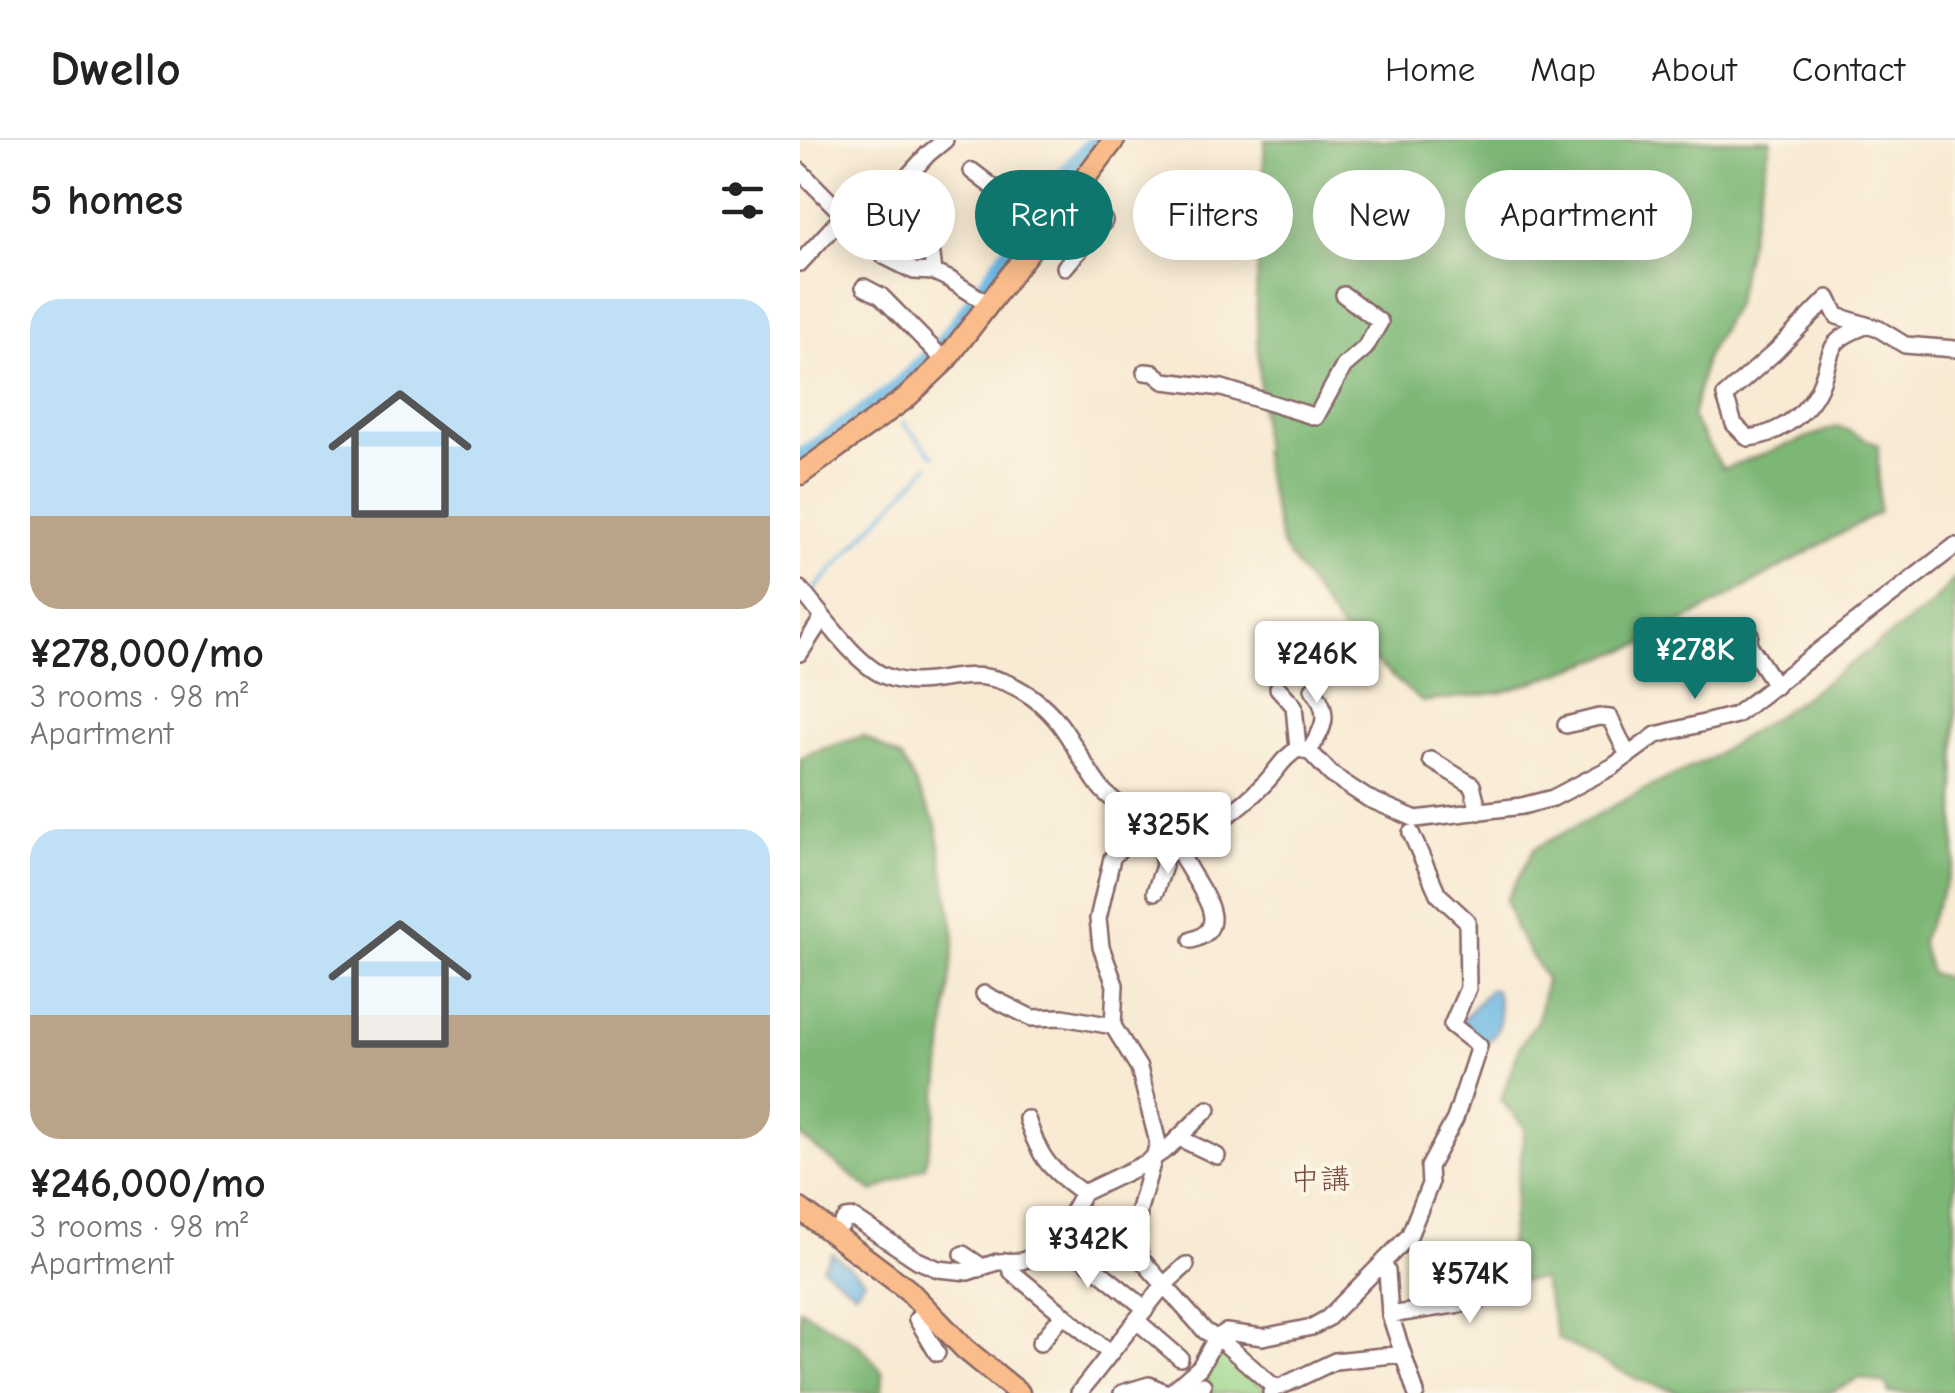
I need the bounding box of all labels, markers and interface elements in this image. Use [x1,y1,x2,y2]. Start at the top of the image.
text: Dwello [50,42,181,97]
text: Home [1385,49,1475,90]
text: Map [1530,49,1596,90]
text: About [1651,49,1737,90]
text: Contact [1792,49,1905,90]
chip: Buy [830,170,955,260]
chip: Rent [975,170,1113,260]
chip: Filters [1133,170,1293,260]
chip: New [1313,170,1445,260]
chip: Apartment [1465,170,1692,260]
icon: filters [715,173,770,228]
text: 5 homes [30,176,183,225]
icon: home [310,364,490,544]
pin: ¥278K [1625,617,1765,702]
pin: ¥246K [1247,621,1387,706]
text: ¥278,000/mo [30,629,264,678]
text: ¥278K [1655,631,1735,668]
text: ¥246K [1277,635,1357,672]
text: 3 rooms · 98 m² [30,678,248,715]
text: Apartment [30,715,173,752]
pin: ¥325K [1098,792,1238,877]
text: ¥325K [1127,806,1209,843]
icon: home [310,894,490,1074]
text: ¥246,000/mo [30,1159,266,1208]
district label: 中講 [1290,1162,1350,1197]
pin: ¥342K [1018,1206,1158,1291]
text: 3 rooms · 98 m² [30,1208,248,1245]
text: ¥342K [1048,1220,1128,1257]
pin: ¥574K [1400,1241,1540,1326]
text: Apartment [30,1245,173,1282]
text: ¥574K [1431,1255,1509,1292]

